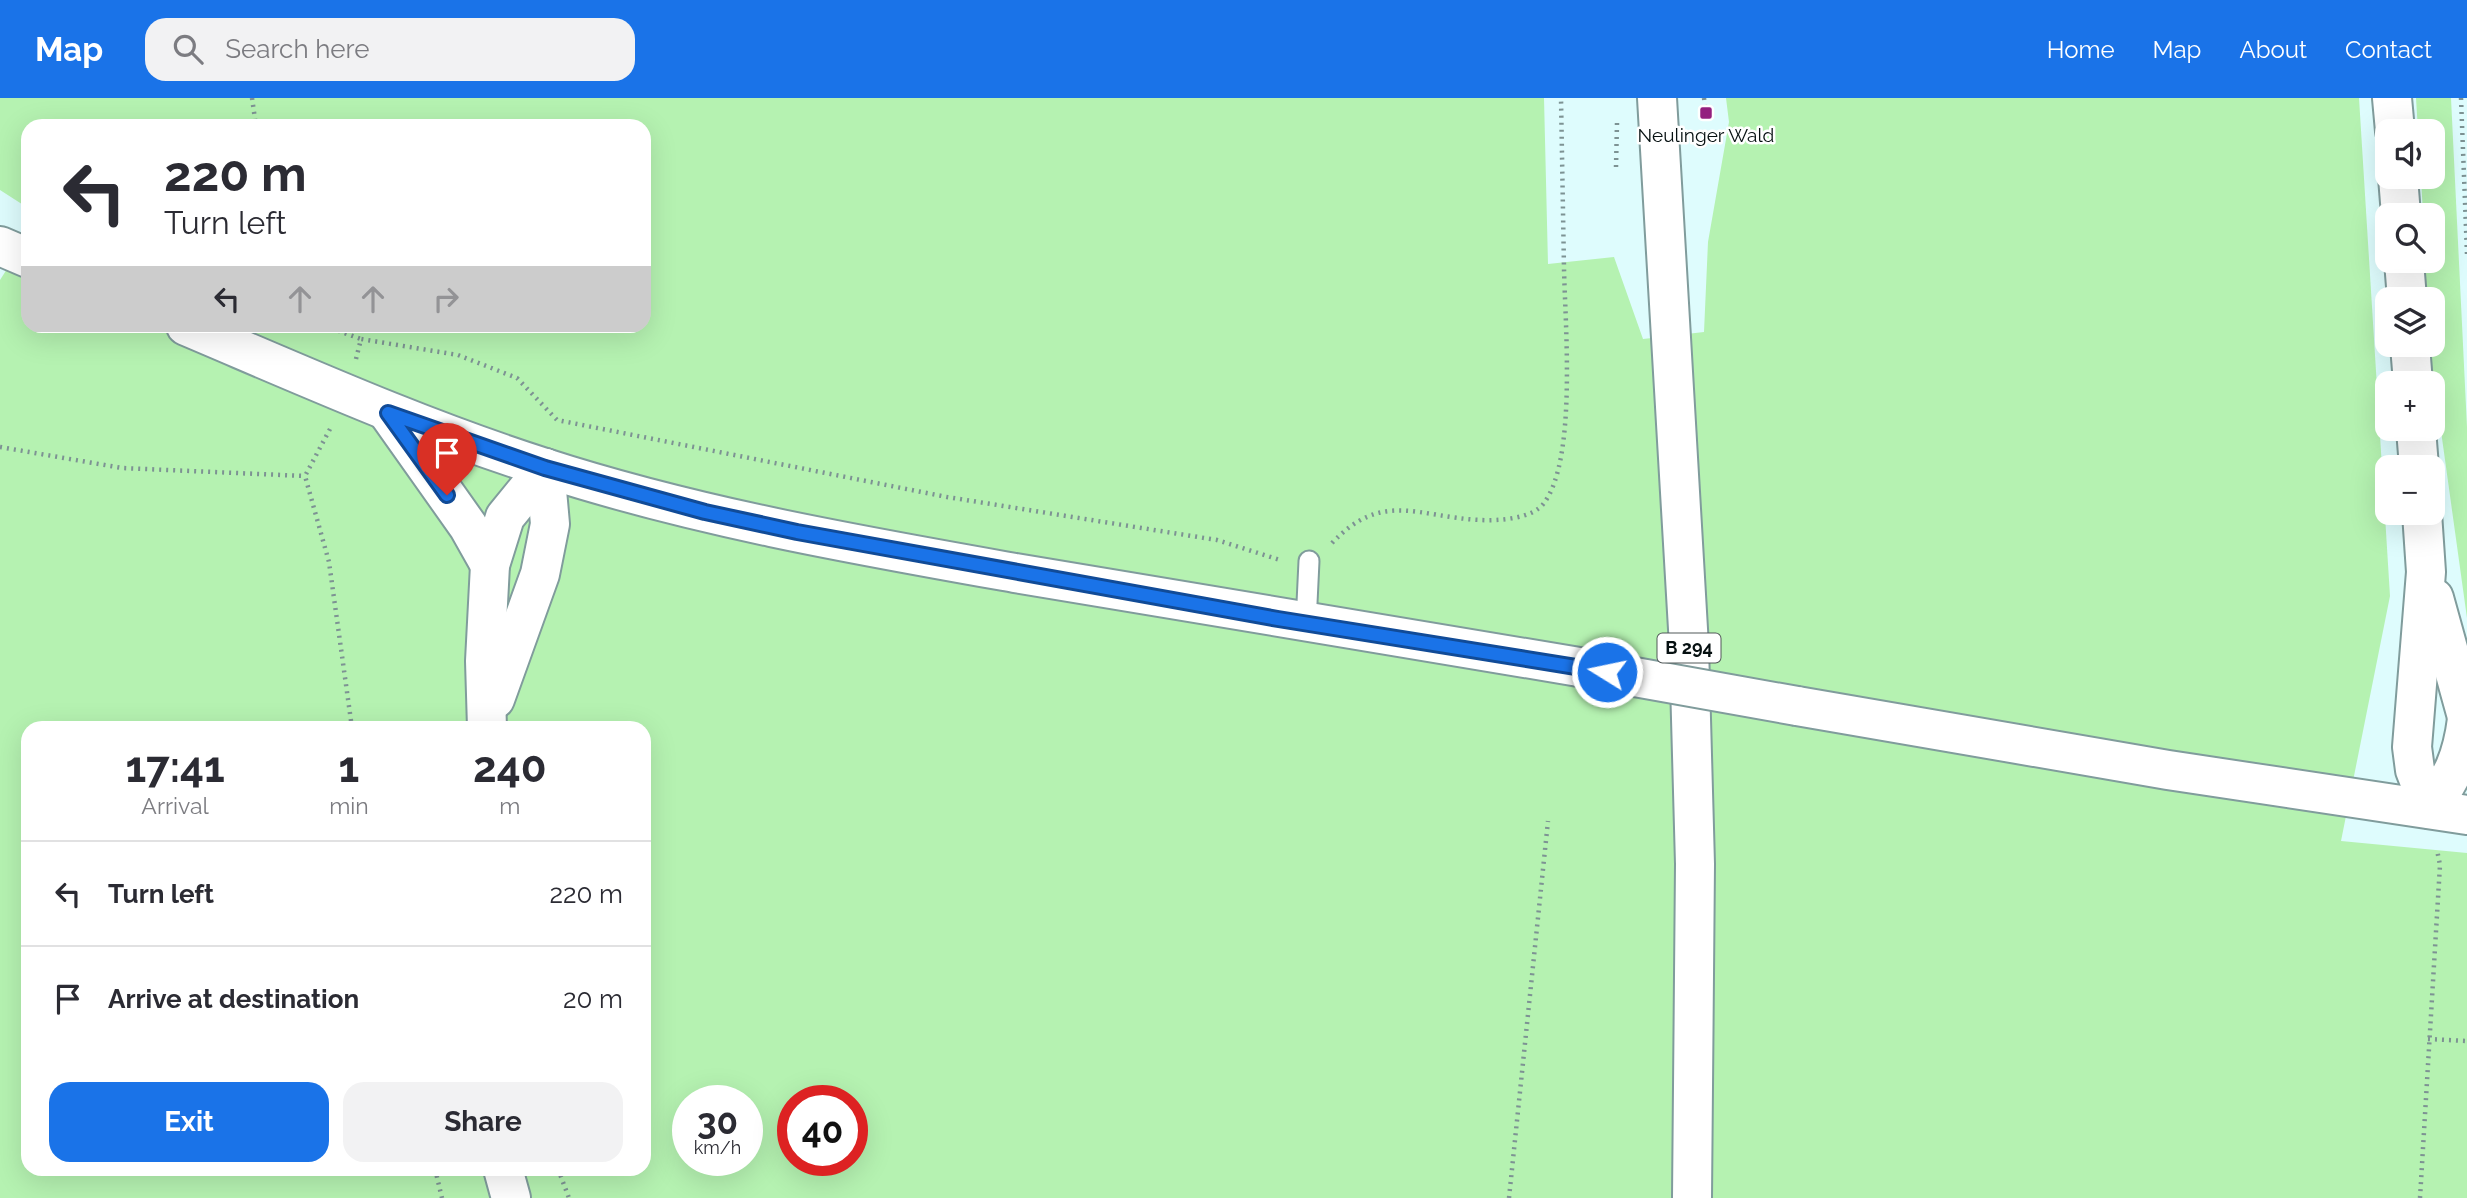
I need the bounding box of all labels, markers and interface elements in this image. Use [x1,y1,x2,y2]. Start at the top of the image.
search box [145,18,635,81]
text: Map [35,30,103,69]
icon: search [169,30,207,68]
text: Search here [225,34,370,64]
text: Home [2047,35,2115,64]
text: Map [2153,35,2201,64]
text: About [2239,35,2307,64]
text: Contact [2345,35,2432,64]
marker: Neulinger Wald [1698,105,1714,121]
map controls [2375,119,2445,525]
button: sound [2375,119,2445,189]
place label: Neulinger Wald [1638,124,1774,146]
text: 220 m [164,145,307,202]
icon: left [49,147,140,238]
button: search [2375,203,2445,273]
text: Turn left [164,204,286,241]
icon: left [208,280,246,318]
icon: ahead [281,280,319,318]
icon: ahead [354,280,392,318]
icon: right [427,280,465,318]
button: layers [2375,287,2445,357]
button: + [2375,371,2445,441]
pin [417,423,477,495]
icon: arrive [428,434,466,472]
button: − [2375,455,2445,525]
road number: B 294 [1658,634,1720,662]
position arrow [1570,635,1644,709]
text: 17:41 [125,743,225,792]
text: 1 [339,743,359,792]
text: 240 [473,743,547,792]
text: Arrival [141,792,209,819]
text: min [329,792,369,819]
text: m [499,792,520,819]
icon: left [49,875,87,913]
text: Turn left [108,879,214,909]
text: 220 m [549,879,623,909]
icon: arrive [49,980,87,1018]
text: Arrive at destination [108,984,359,1014]
text: 20 m [563,984,623,1014]
button: Exit [49,1082,329,1162]
button: Share [343,1082,623,1162]
speed limit sign: 40 [777,1085,868,1176]
text: 30 [697,1101,738,1142]
text: km/h [694,1137,741,1158]

